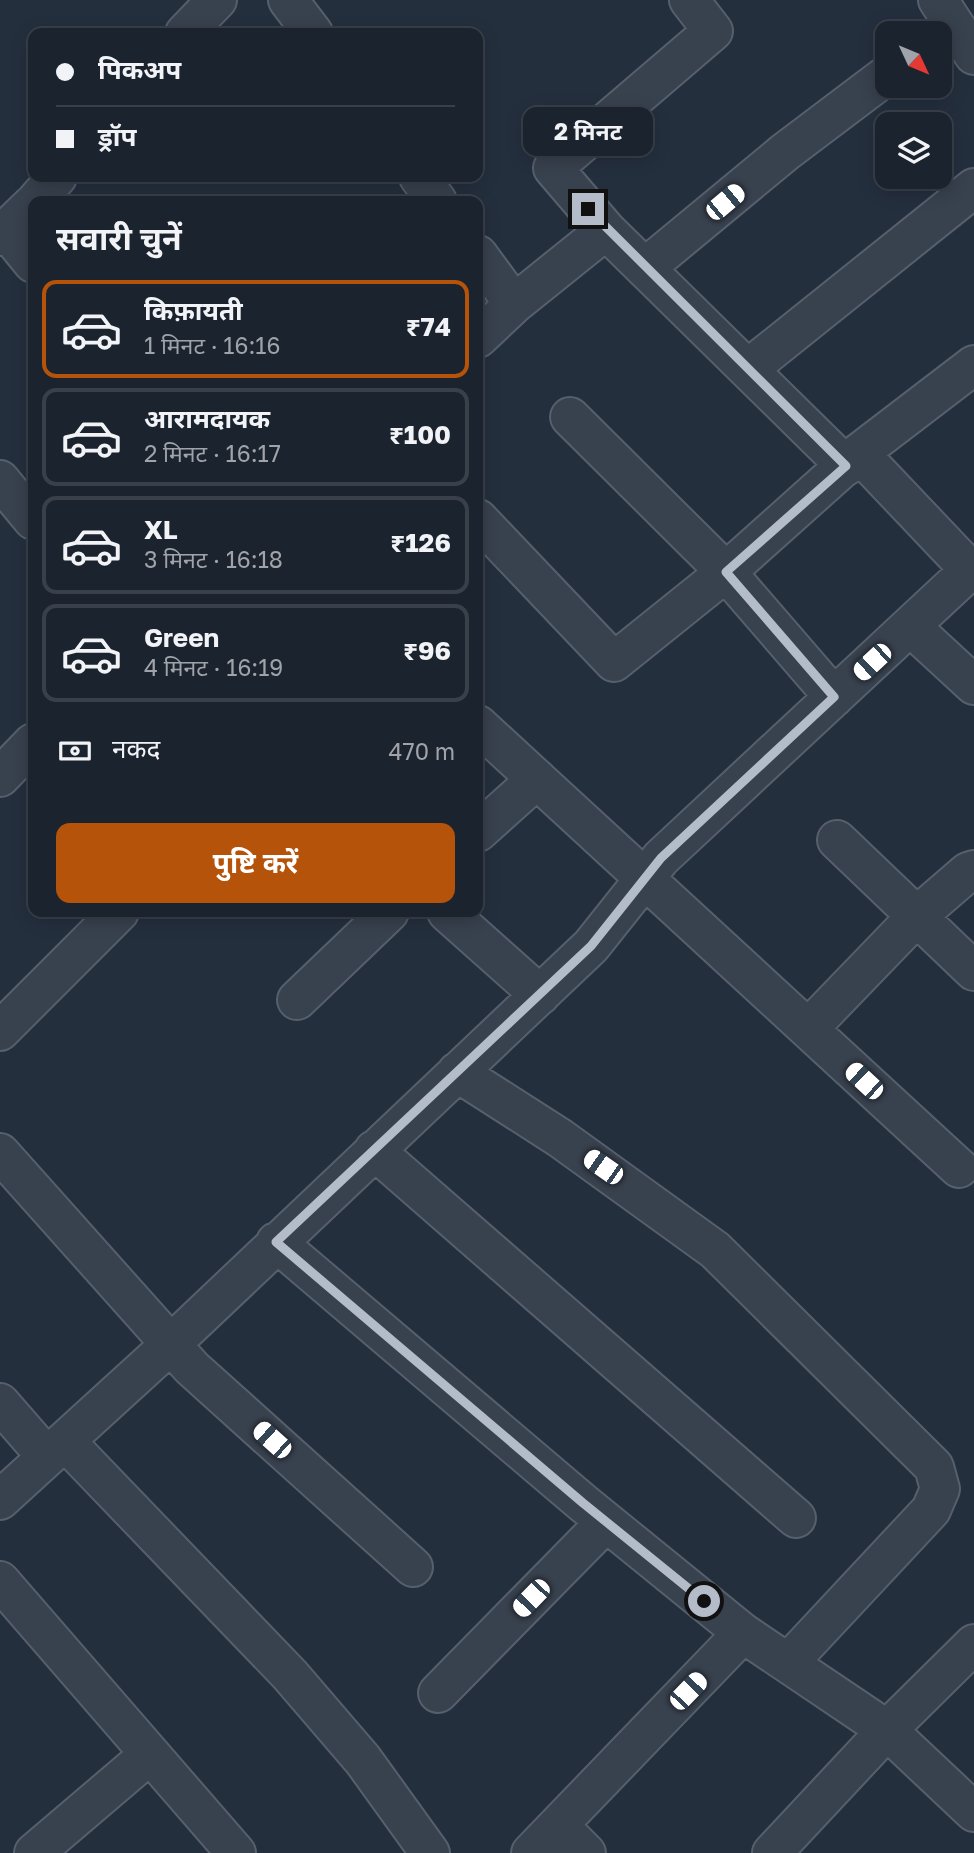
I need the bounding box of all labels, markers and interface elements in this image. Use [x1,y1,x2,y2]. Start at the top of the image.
north arrow [875,21,952,98]
map controls [875,21,952,189]
text: पिकअप [98,54,181,85]
callout: 2 मिनट [523,108,653,156]
button: layers [875,112,952,189]
text: 2 मिनट [554,117,622,145]
text: ड्रॉप [98,121,136,152]
car [703,180,748,224]
route end [572,193,604,225]
text: सवारी चुनें [56,219,182,257]
text: किफ़ायती [144,295,243,326]
icon: car [60,298,123,361]
text: ₹74 [406,311,451,342]
text: 1 मिनट · 16:16 [144,331,280,359]
text: आरामदायक [144,403,270,434]
icon: car [60,406,123,469]
text: ₹100 [389,419,451,450]
text: 2 मिनट · 16:17 [144,439,281,467]
icon: car [60,514,123,577]
text: XL [144,514,178,545]
text: ₹126 [390,527,451,558]
text: 3 मिनट · 16:18 [144,545,283,573]
icon: car [60,622,123,685]
text: Green [144,622,219,653]
text: ₹96 [403,635,451,666]
car [850,640,895,684]
text: 4 मिनट · 16:19 [144,653,283,681]
icon: cash [56,732,94,770]
text: नकद [112,733,160,764]
text: 470 m [388,737,455,765]
button: पुष्टि करें [56,823,455,903]
car [842,1059,887,1103]
car [580,1146,627,1188]
car [250,1418,295,1462]
car [509,1576,554,1620]
route start [688,1585,720,1617]
car [666,1669,711,1713]

